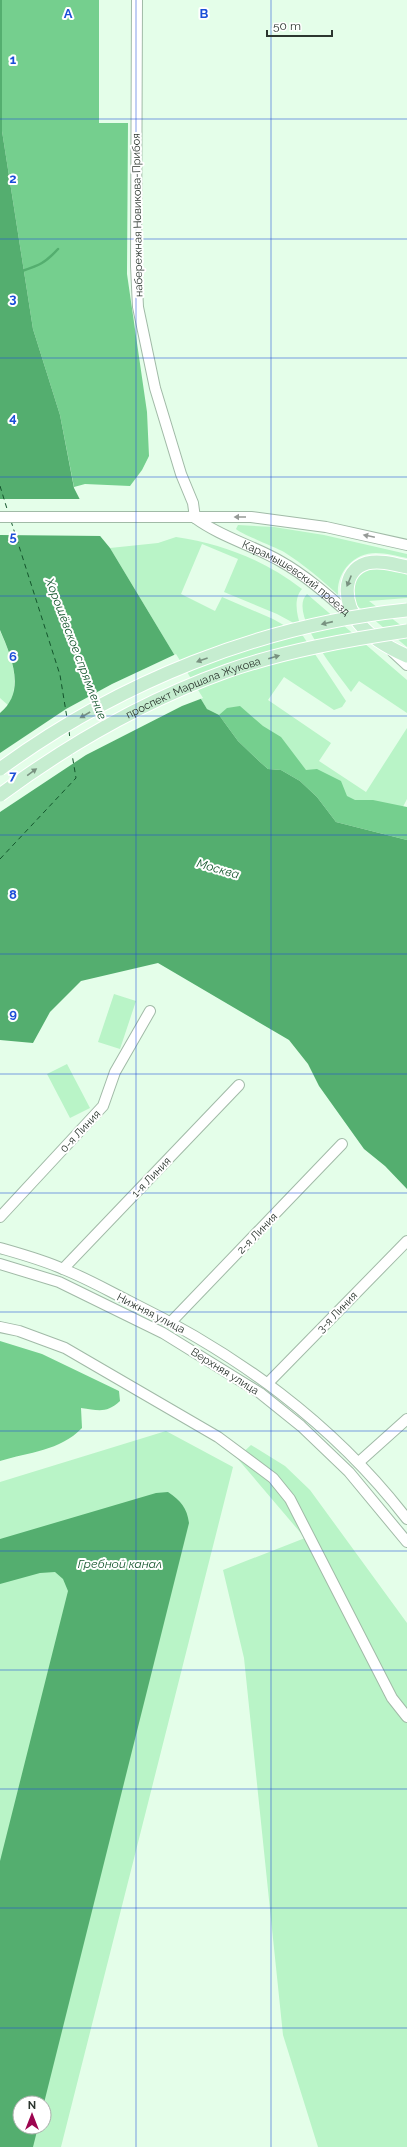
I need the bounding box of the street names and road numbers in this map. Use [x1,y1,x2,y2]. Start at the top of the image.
street label: набережная Новикова-Прибоя [130,133,145,297]
street label: Карамышевский проезд [240,538,353,619]
street label: проспект Маршала Жукова [124,655,262,722]
street label: 0-я Линия [58,1108,103,1155]
street label: 1-я Линия [129,1155,174,1200]
street label: 2-я Линия [235,1210,280,1257]
street label: 3-я Линия [315,1289,360,1336]
street label: Нижняя улица [115,1291,187,1336]
street label: Верхняя улица [188,1345,261,1397]

